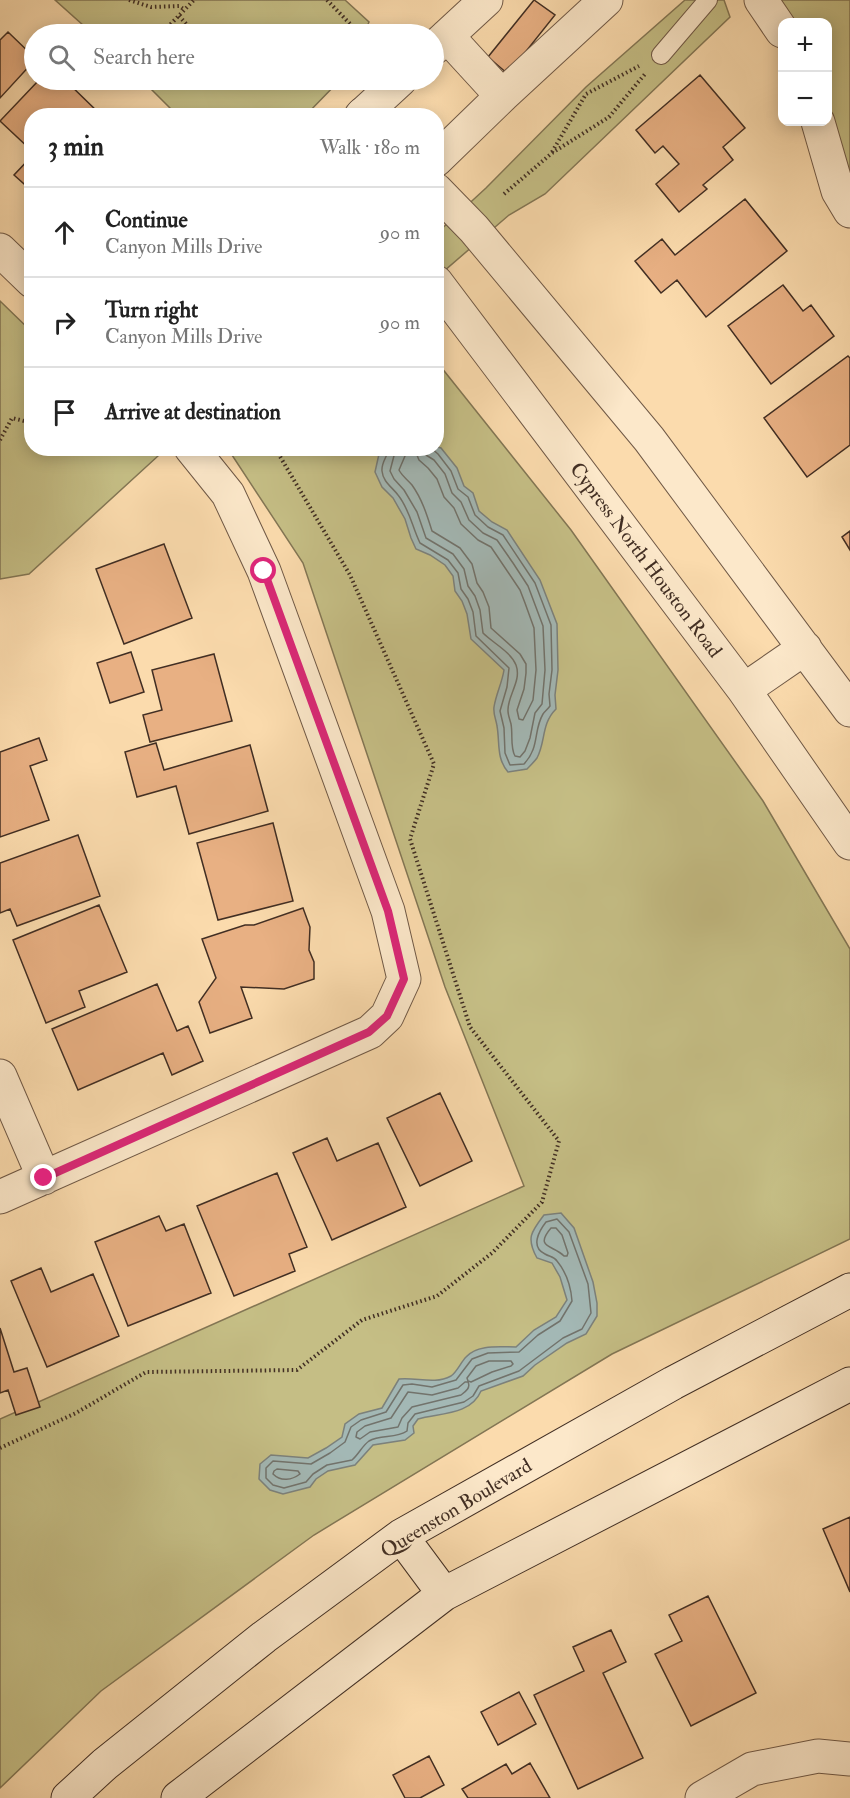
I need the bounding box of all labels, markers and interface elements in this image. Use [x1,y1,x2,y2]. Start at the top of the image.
map controls [778,18,832,126]
button: + [778,18,832,72]
search box [24,24,444,90]
icon: search [45,41,78,74]
text: Search here [93,43,195,71]
button: − [778,72,832,126]
text: 3 min [48,131,104,163]
text: Walk · 180 m [320,135,420,160]
text: Continue [105,206,188,234]
icon: ahead [48,216,81,249]
text: 90 m [380,220,420,245]
text: Canyon Mills Drive [105,234,262,259]
text: Turn right [105,296,198,324]
icon: right [48,306,81,339]
text: 90 m [380,310,420,335]
text: Canyon Mills Drive [105,324,262,349]
icon: arrive [48,396,81,429]
text: Arrive at destination [105,398,281,426]
street label: Cypress North Houston Road [564,457,728,663]
route start [250,557,276,583]
route end [30,1164,56,1190]
street label: Queenston Boulevard [376,1453,536,1563]

